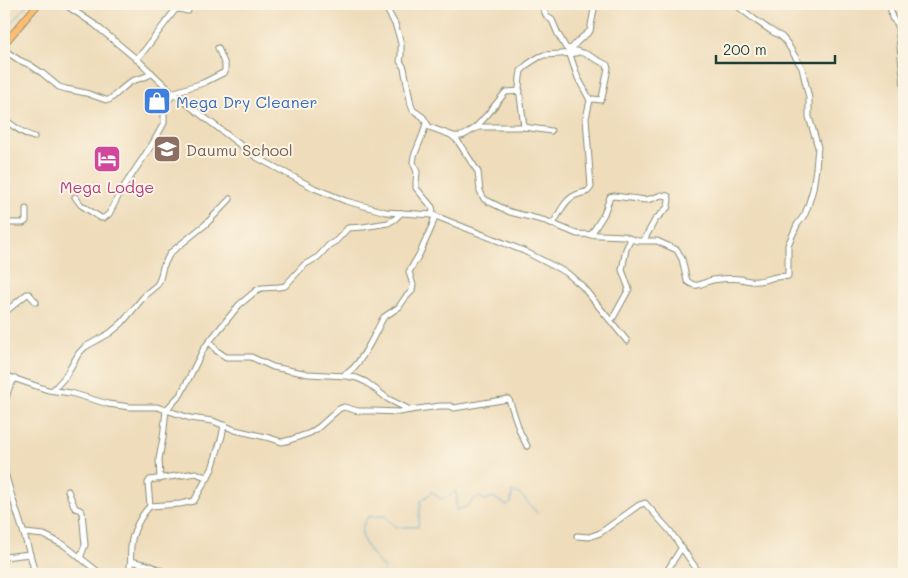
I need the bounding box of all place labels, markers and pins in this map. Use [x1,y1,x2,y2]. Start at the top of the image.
shop icon: Mega Dry Cleaner [142,86,172,116]
place label: Mega Dry Cleaner [176,91,318,112]
school or university icon: Daumu School [152,134,182,164]
place label: Daumu School [186,139,293,160]
hotel icon: Mega Lodge [92,144,122,174]
place label: Mega Lodge [60,176,154,197]

